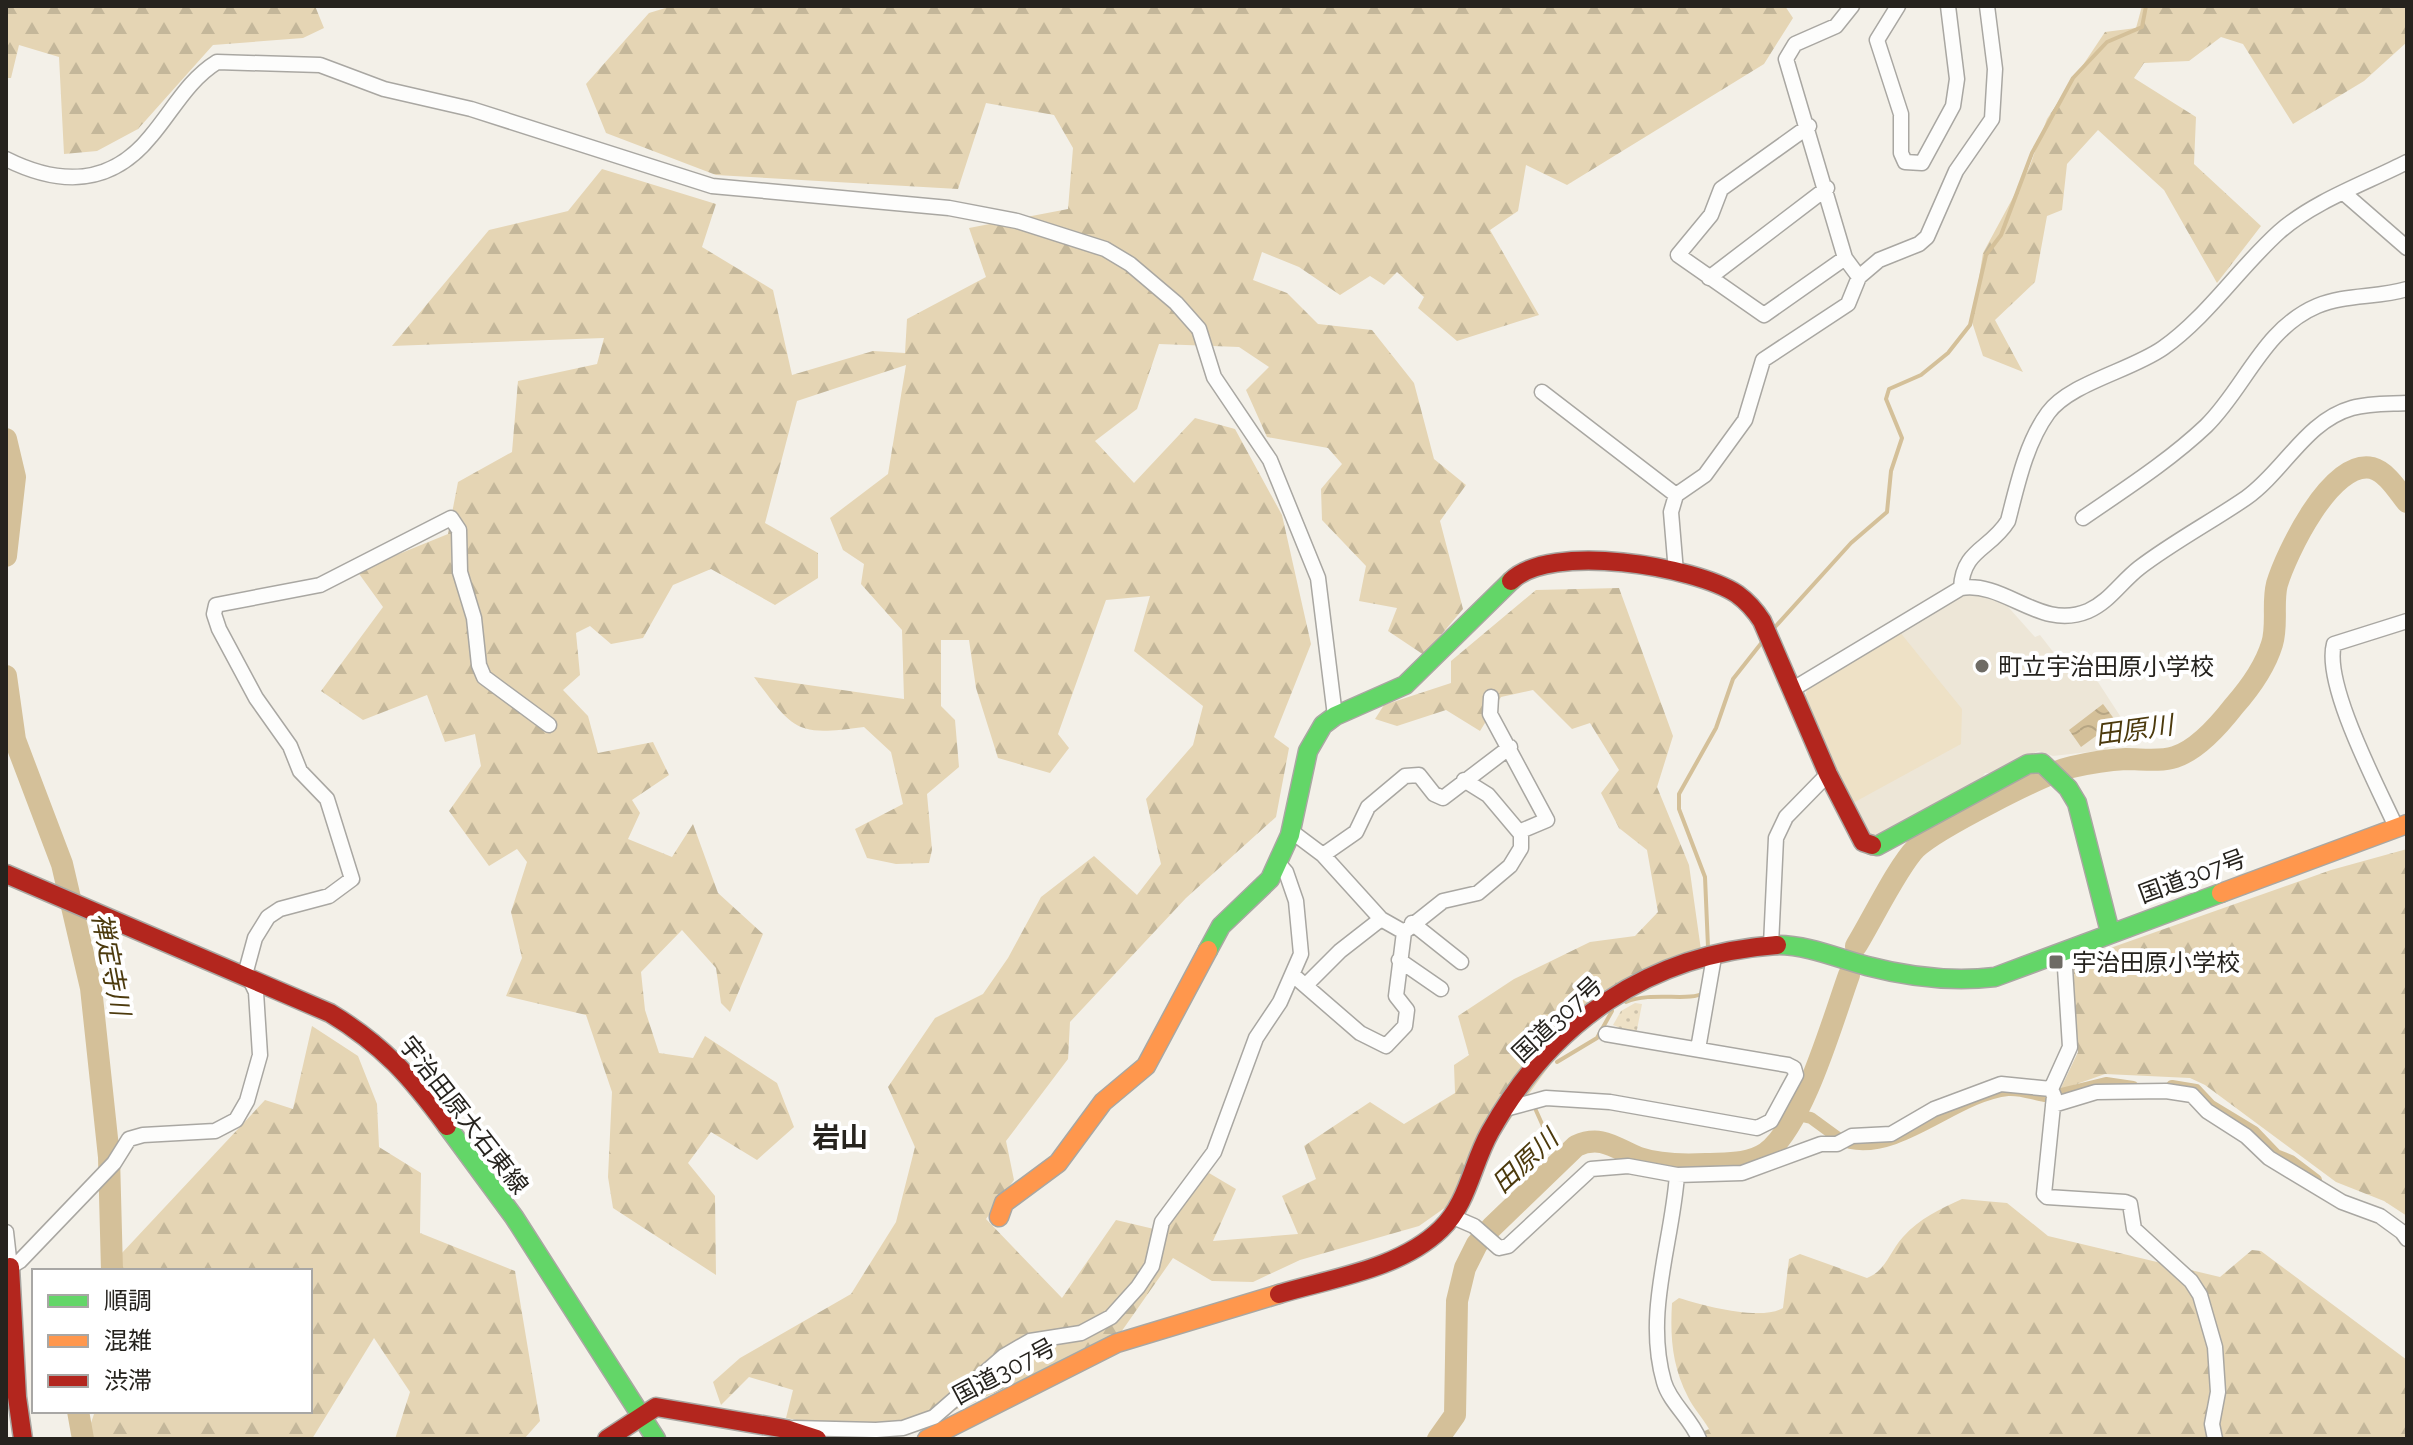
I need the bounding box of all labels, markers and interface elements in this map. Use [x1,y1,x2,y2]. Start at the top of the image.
place label: 町立宇治田原小学校 [1998,652,2214,681]
marker: 町立宇治田原小学校 [1973,657,1991,675]
water label: 田原川 [2093,709,2178,750]
street label: 国道307号 [2134,843,2250,909]
water label: 禅定寺川 [86,910,136,1021]
place label: 宇治田原小学校 [2072,948,2240,977]
marker: 宇治田原小学校 [2047,953,2065,971]
street label: 国道307号 [1506,970,1608,1068]
street label: 宇治田原大石東線 [393,1030,535,1200]
district label: 岩山 [812,1121,868,1154]
water label: 田原川 [1486,1121,1566,1199]
legend [32,1269,312,1413]
text: 順調 [104,1286,152,1315]
text: 混雑 [104,1326,152,1355]
street label: 国道307号 [948,1332,1060,1410]
text: 渋滞 [104,1366,152,1395]

